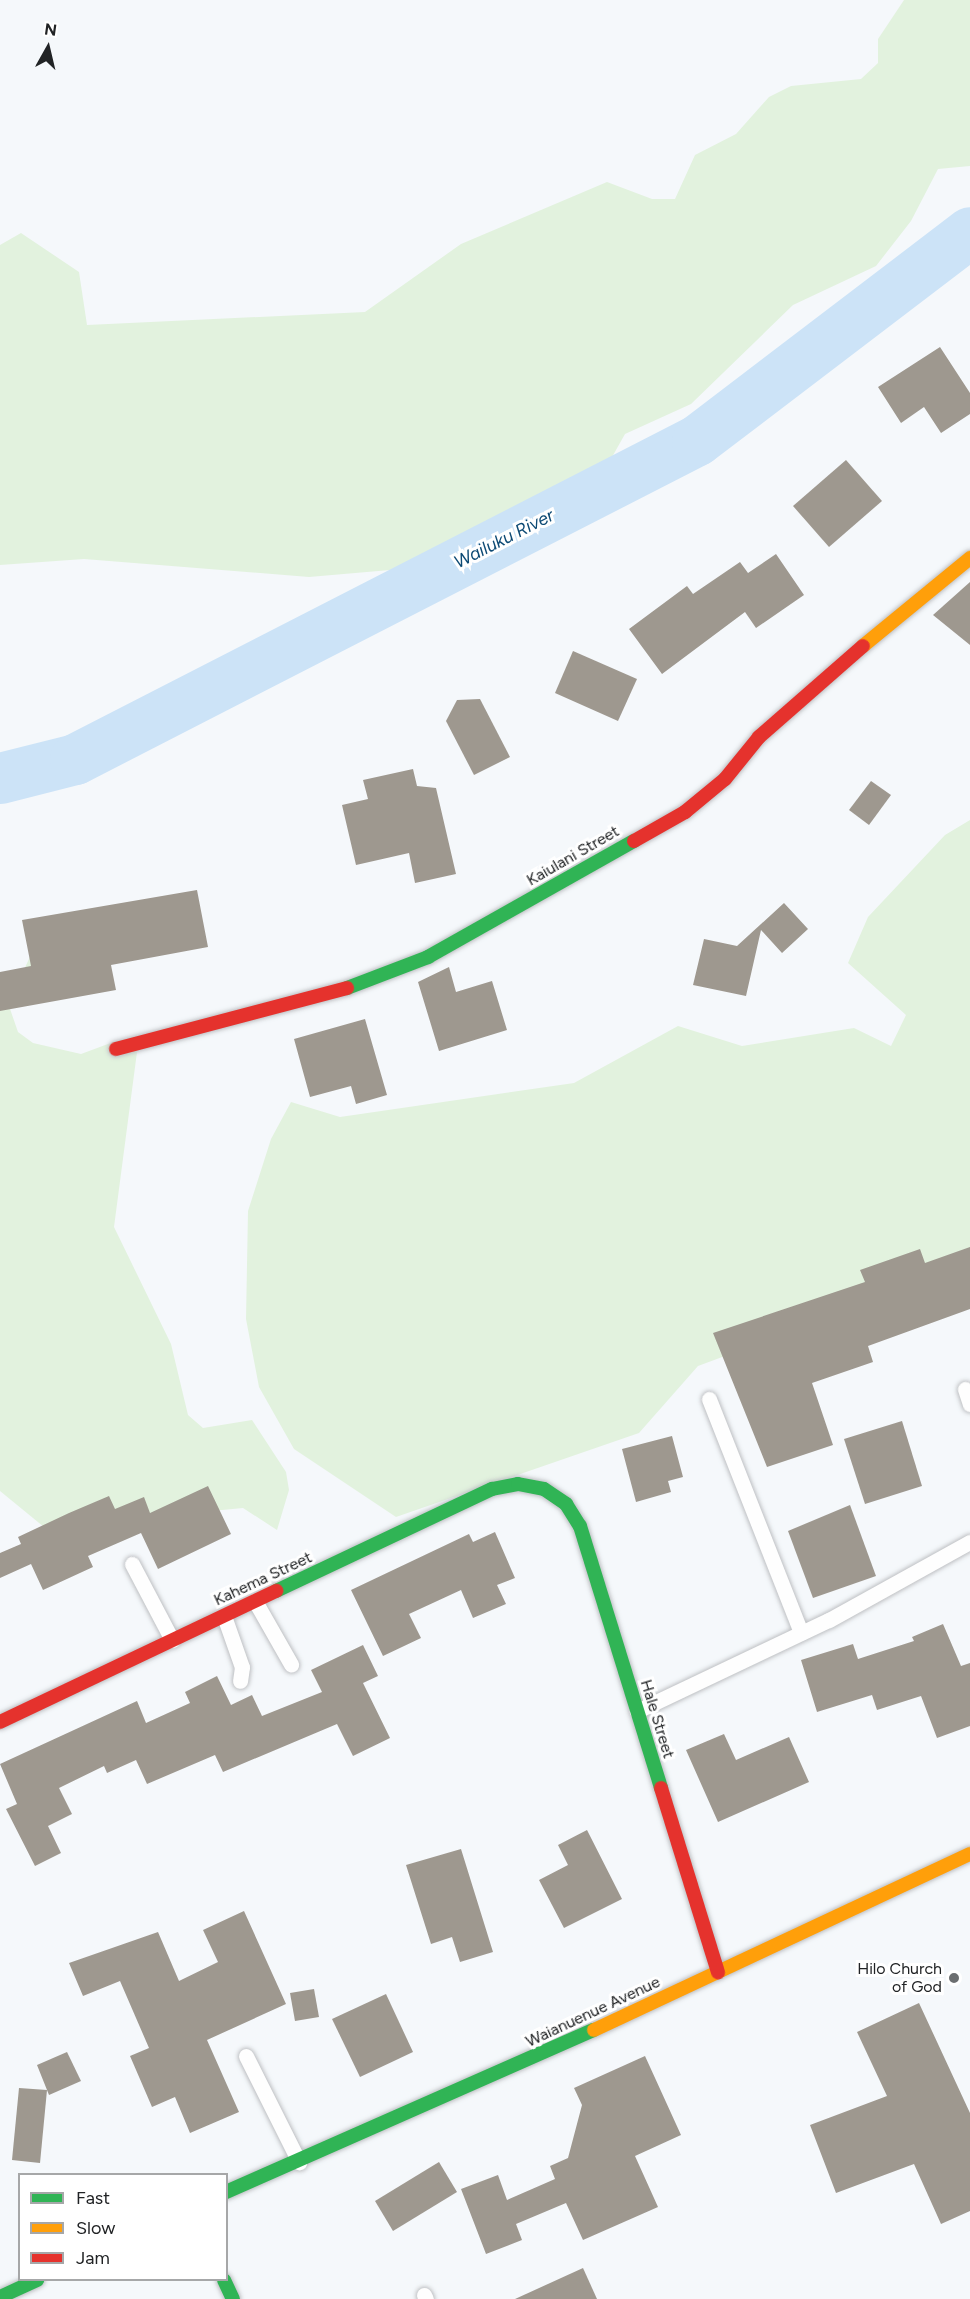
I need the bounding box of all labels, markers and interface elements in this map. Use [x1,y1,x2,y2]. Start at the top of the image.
north arrow [18,18,78,78]
text: N [43,19,58,40]
water label: Wailuku River [450,505,558,573]
street label: Kaiulani Street [523,822,623,890]
street label: Kahema Street [211,1548,315,1610]
street label: Hale Street [636,1677,678,1761]
place label: Hilo Church of God [857,1959,942,1997]
marker: Hilo Church of God [947,1971,961,1985]
street label: Waianuenue Avenue [523,1972,663,2052]
legend [18,2173,228,2281]
text: Fast [76,2187,110,2209]
text: Slow [76,2217,115,2239]
text: Jam [76,2247,110,2269]

